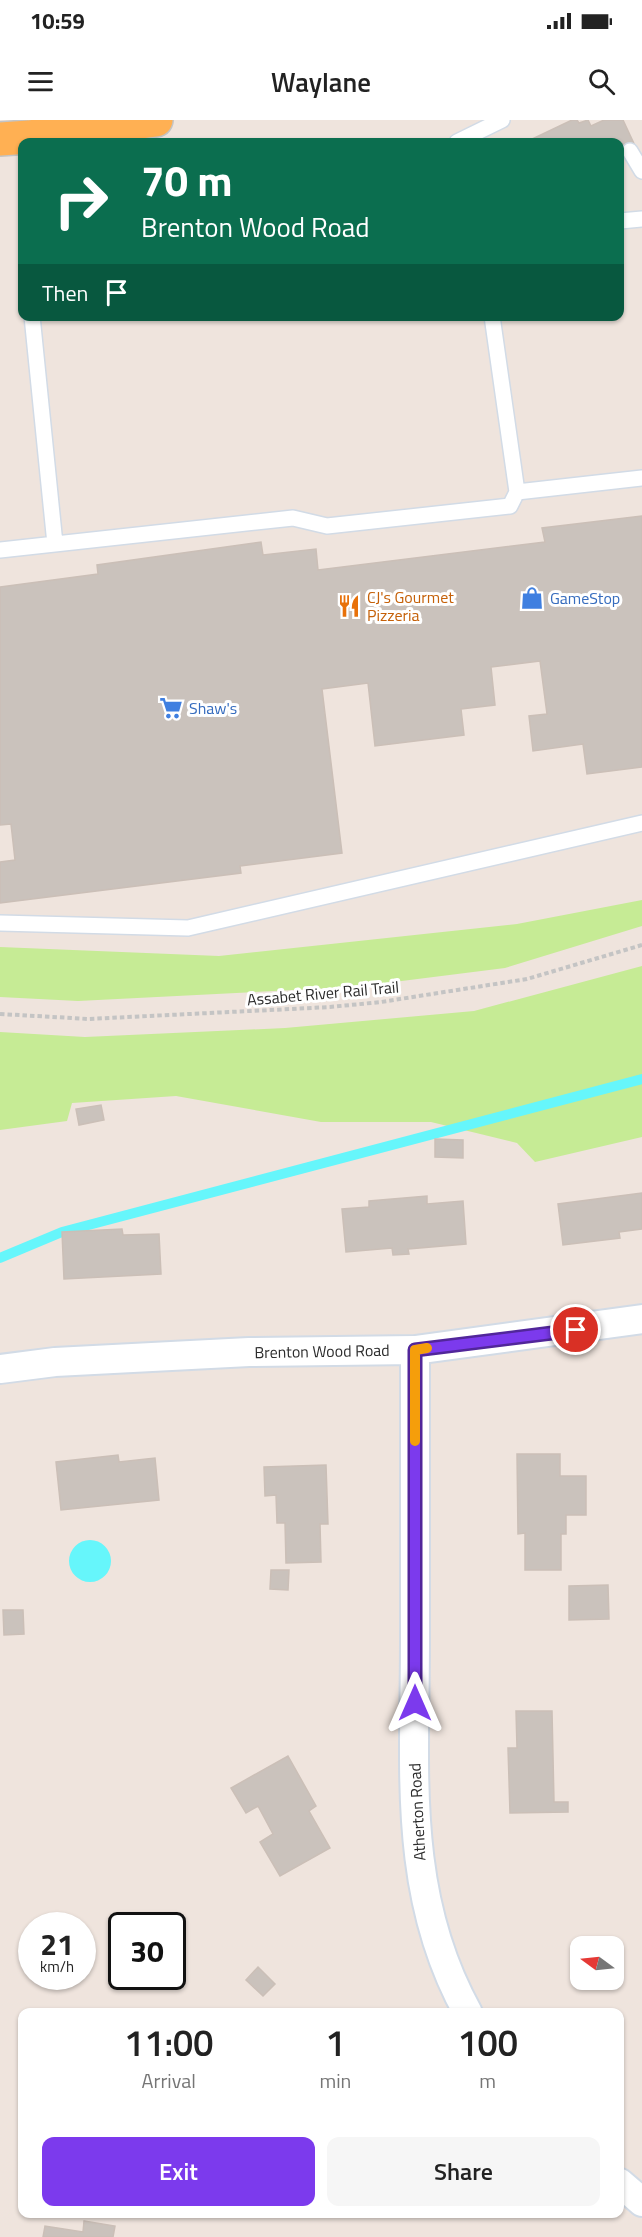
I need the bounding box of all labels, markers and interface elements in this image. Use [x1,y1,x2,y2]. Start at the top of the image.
text: 10:59 [30,4,85,38]
text: Waylane [271,61,371,102]
icon: menu [24,65,57,98]
icon: search [585,65,618,98]
text: 70 m [141,148,233,212]
icon: right [42,162,120,240]
text: Brenton Wood Road [141,206,370,247]
text: Then [42,276,88,310]
icon: arrive [100,276,133,309]
place label: CJ's Gourmet Pizzeria [367,585,454,627]
shop icon: GameStop [519,585,545,611]
place label: GameStop [550,586,620,610]
restaurant icon: CJ's Gourmet Pizzeria [336,593,362,619]
supermarket icon: Shaw's [158,695,184,721]
place label: Shaw's [189,696,237,720]
street label: Assabet River Rail Trail [246,974,400,1012]
pin [550,1304,601,1355]
icon: arrive [559,1313,592,1346]
street label: Brenton Wood Road [254,1338,390,1364]
position arrow [383,1671,447,1735]
street label: Atherton Road [402,1762,432,1862]
speed limit sign: 30 [108,1912,186,1990]
text: 21 [40,1921,74,1967]
north arrow [570,1936,624,1990]
map controls [570,1936,624,1990]
text: km/h [40,1955,74,1978]
text: 11:00 [124,2015,213,2070]
text: 1 [325,2015,345,2070]
text: 100 [457,2015,518,2070]
text: Arrival [142,2065,196,2096]
text: min [319,2065,351,2096]
text: m [479,2065,496,2096]
button: Exit [42,2137,315,2206]
button: Share [327,2137,600,2206]

